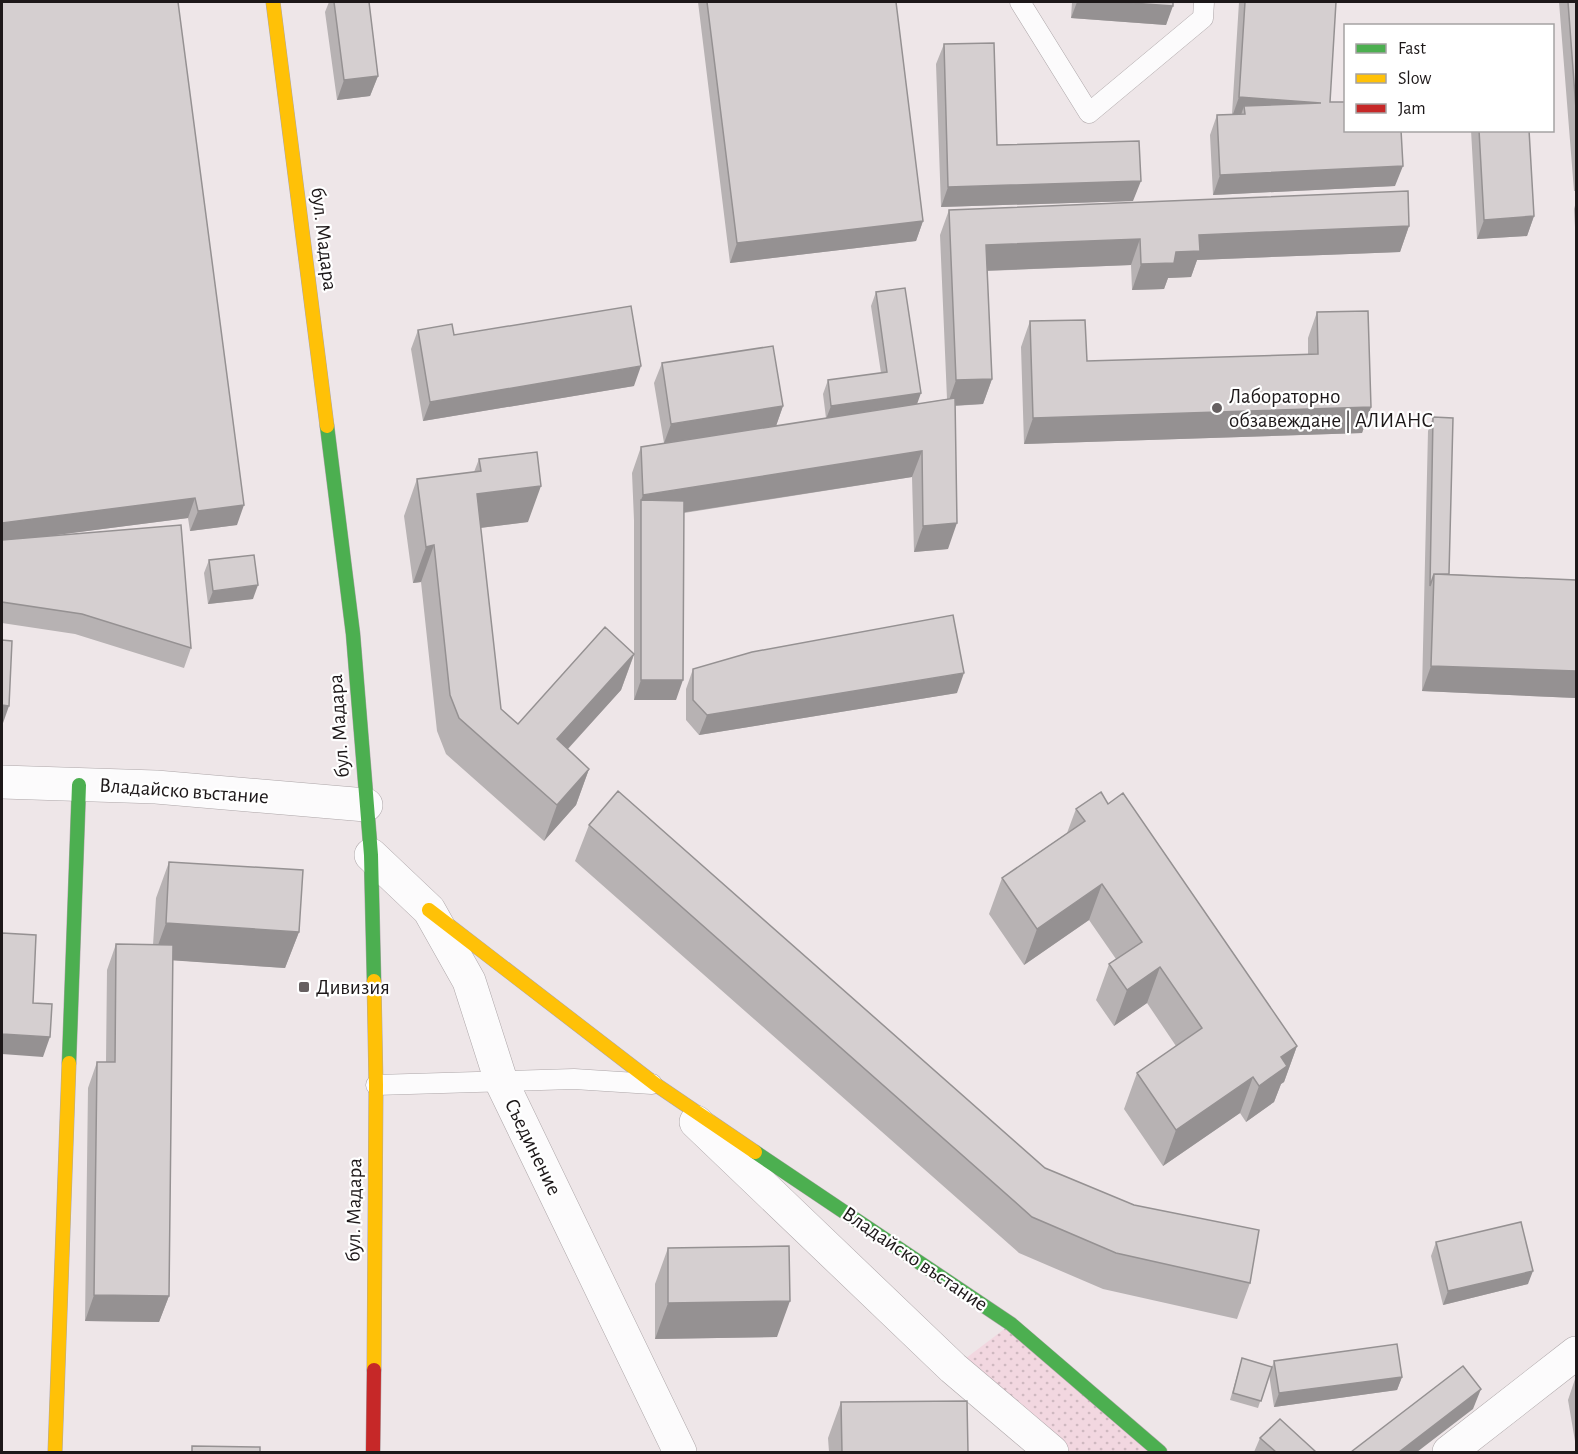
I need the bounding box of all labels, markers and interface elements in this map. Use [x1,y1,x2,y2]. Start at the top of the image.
legend [1344,24,1554,132]
text: Fast [1398,40,1426,58]
text: Slow [1398,70,1431,88]
text: Jam [1398,100,1426,118]
street label: бул. Мадара [307,186,341,292]
place label: Лабораторно обзавеждане | АЛИАНС [1229,386,1433,433]
marker: Лабораторно обзавеждане | АЛИАНС [1210,401,1224,415]
street label: бул. Мадара [325,673,353,779]
street label: Владайско въстание [98,775,270,807]
place label: Дивизия [316,977,390,998]
marker: Дивизия [297,980,311,994]
street label: Съединение [501,1095,565,1199]
street label: бул. Мадара [343,1157,365,1262]
street label: Владайско въстание [839,1203,991,1315]

